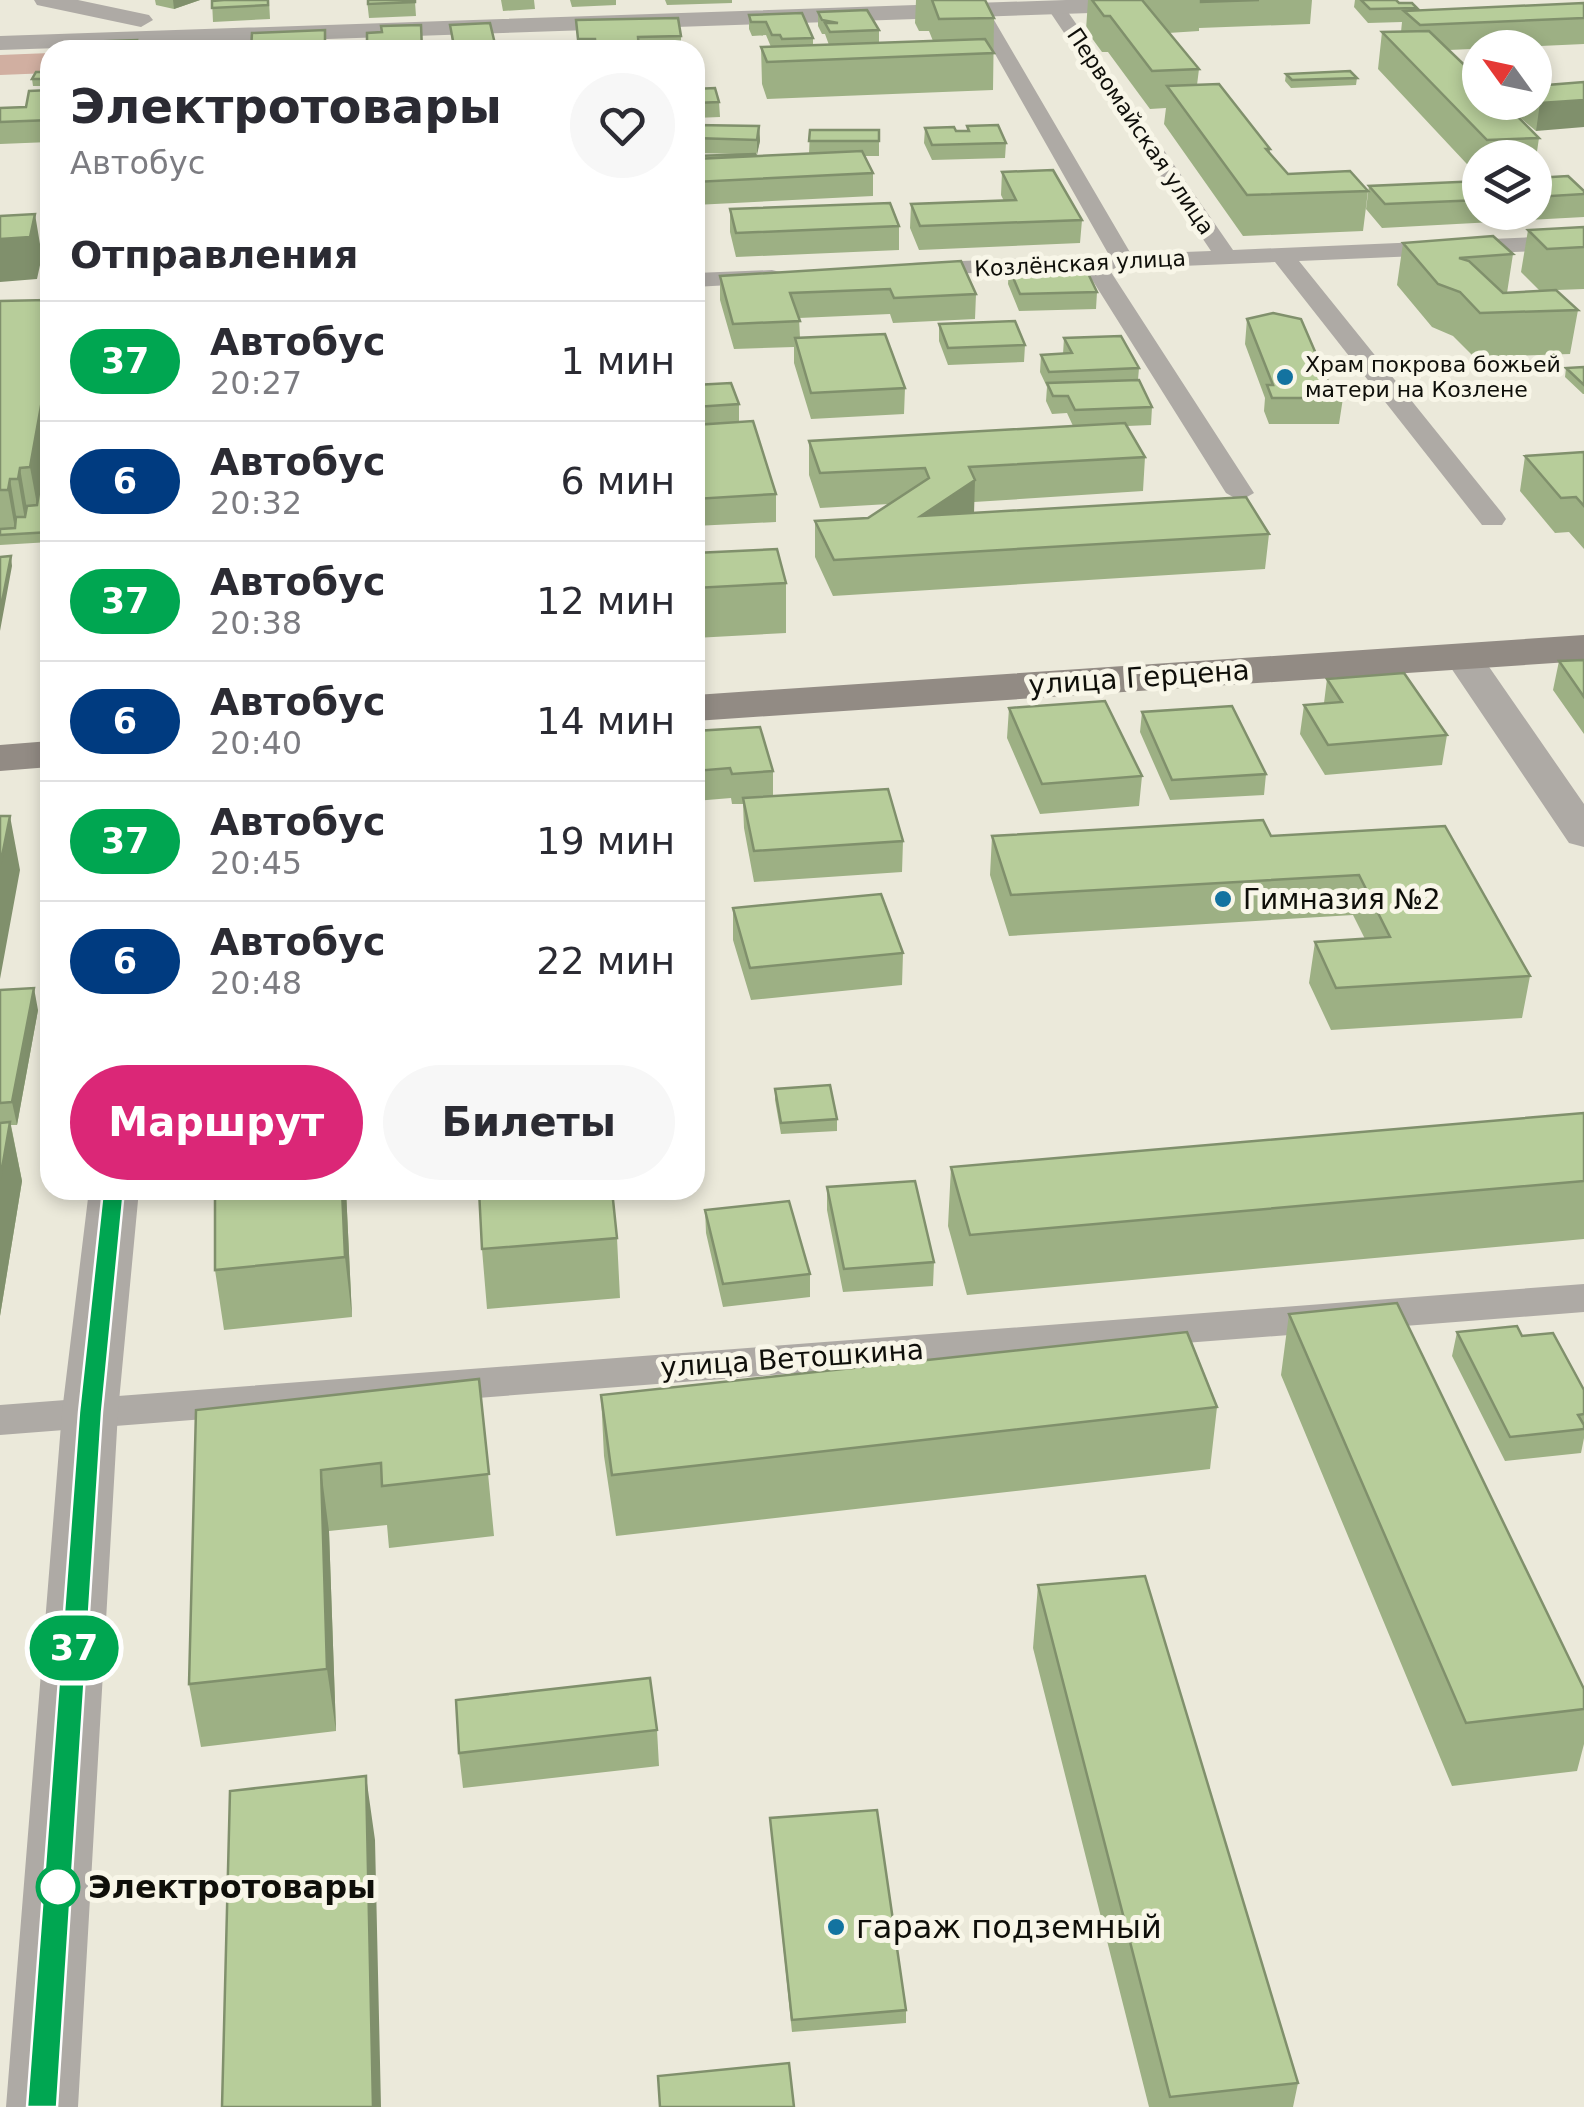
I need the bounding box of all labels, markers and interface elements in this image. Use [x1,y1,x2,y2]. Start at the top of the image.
street label: Первомайская улица [1062,23,1219,239]
north arrow [1462,30,1552,120]
map controls [1462,30,1552,230]
button: heart [570,73,675,178]
text: Электротовары [70,78,502,134]
button: layers [1462,140,1552,230]
text: Автобус [70,144,205,182]
text: Отправления [70,233,358,277]
street label: Козлёнская улица [974,245,1186,282]
text: Автобус [210,320,385,364]
text: 1 мин [561,339,675,383]
text: 37 [101,341,149,381]
place label: Храм покрова божьей матери на Козлене [1305,352,1561,402]
text: 20:27 [210,364,302,402]
marker: Храм покрова божьей матери на Козлене [1274,366,1296,388]
text: Автобус [210,440,385,484]
text: 6 мин [561,459,675,503]
text: 6 [113,461,137,501]
text: 20:32 [210,484,302,522]
text: Автобус [210,560,385,604]
text: 12 мин [536,579,675,623]
text: 37 [101,581,149,621]
text: 20:38 [210,604,302,642]
street label: улица Герцена [1027,653,1251,702]
text: Автобус [210,680,385,724]
text: 14 мин [536,699,675,743]
text: 6 [113,701,137,741]
text: 20:40 [210,724,302,762]
text: Автобус [210,800,385,844]
text: 19 мин [536,819,675,863]
text: 37 [101,821,149,861]
text: 20:45 [210,844,302,882]
place label: Гимназия №2 [1243,883,1441,916]
marker: Гимназия №2 [1212,888,1234,910]
text: Автобус [210,920,385,964]
text: 22 мин [536,939,675,983]
text: 6 [113,941,137,981]
text: 20:48 [210,964,302,1002]
button: Маршрут [70,1065,363,1180]
button: Билеты [383,1065,675,1180]
street label: улица Ветошкина [659,1333,925,1384]
line badge: 37 [29,1616,119,1680]
text: 37 [50,1628,98,1668]
marker: Электротовары [37,1866,79,1908]
place label: Электротовары [88,1868,376,1906]
place label: гараж подземный [856,1908,1162,1946]
marker: гараж подземный [825,1916,847,1938]

